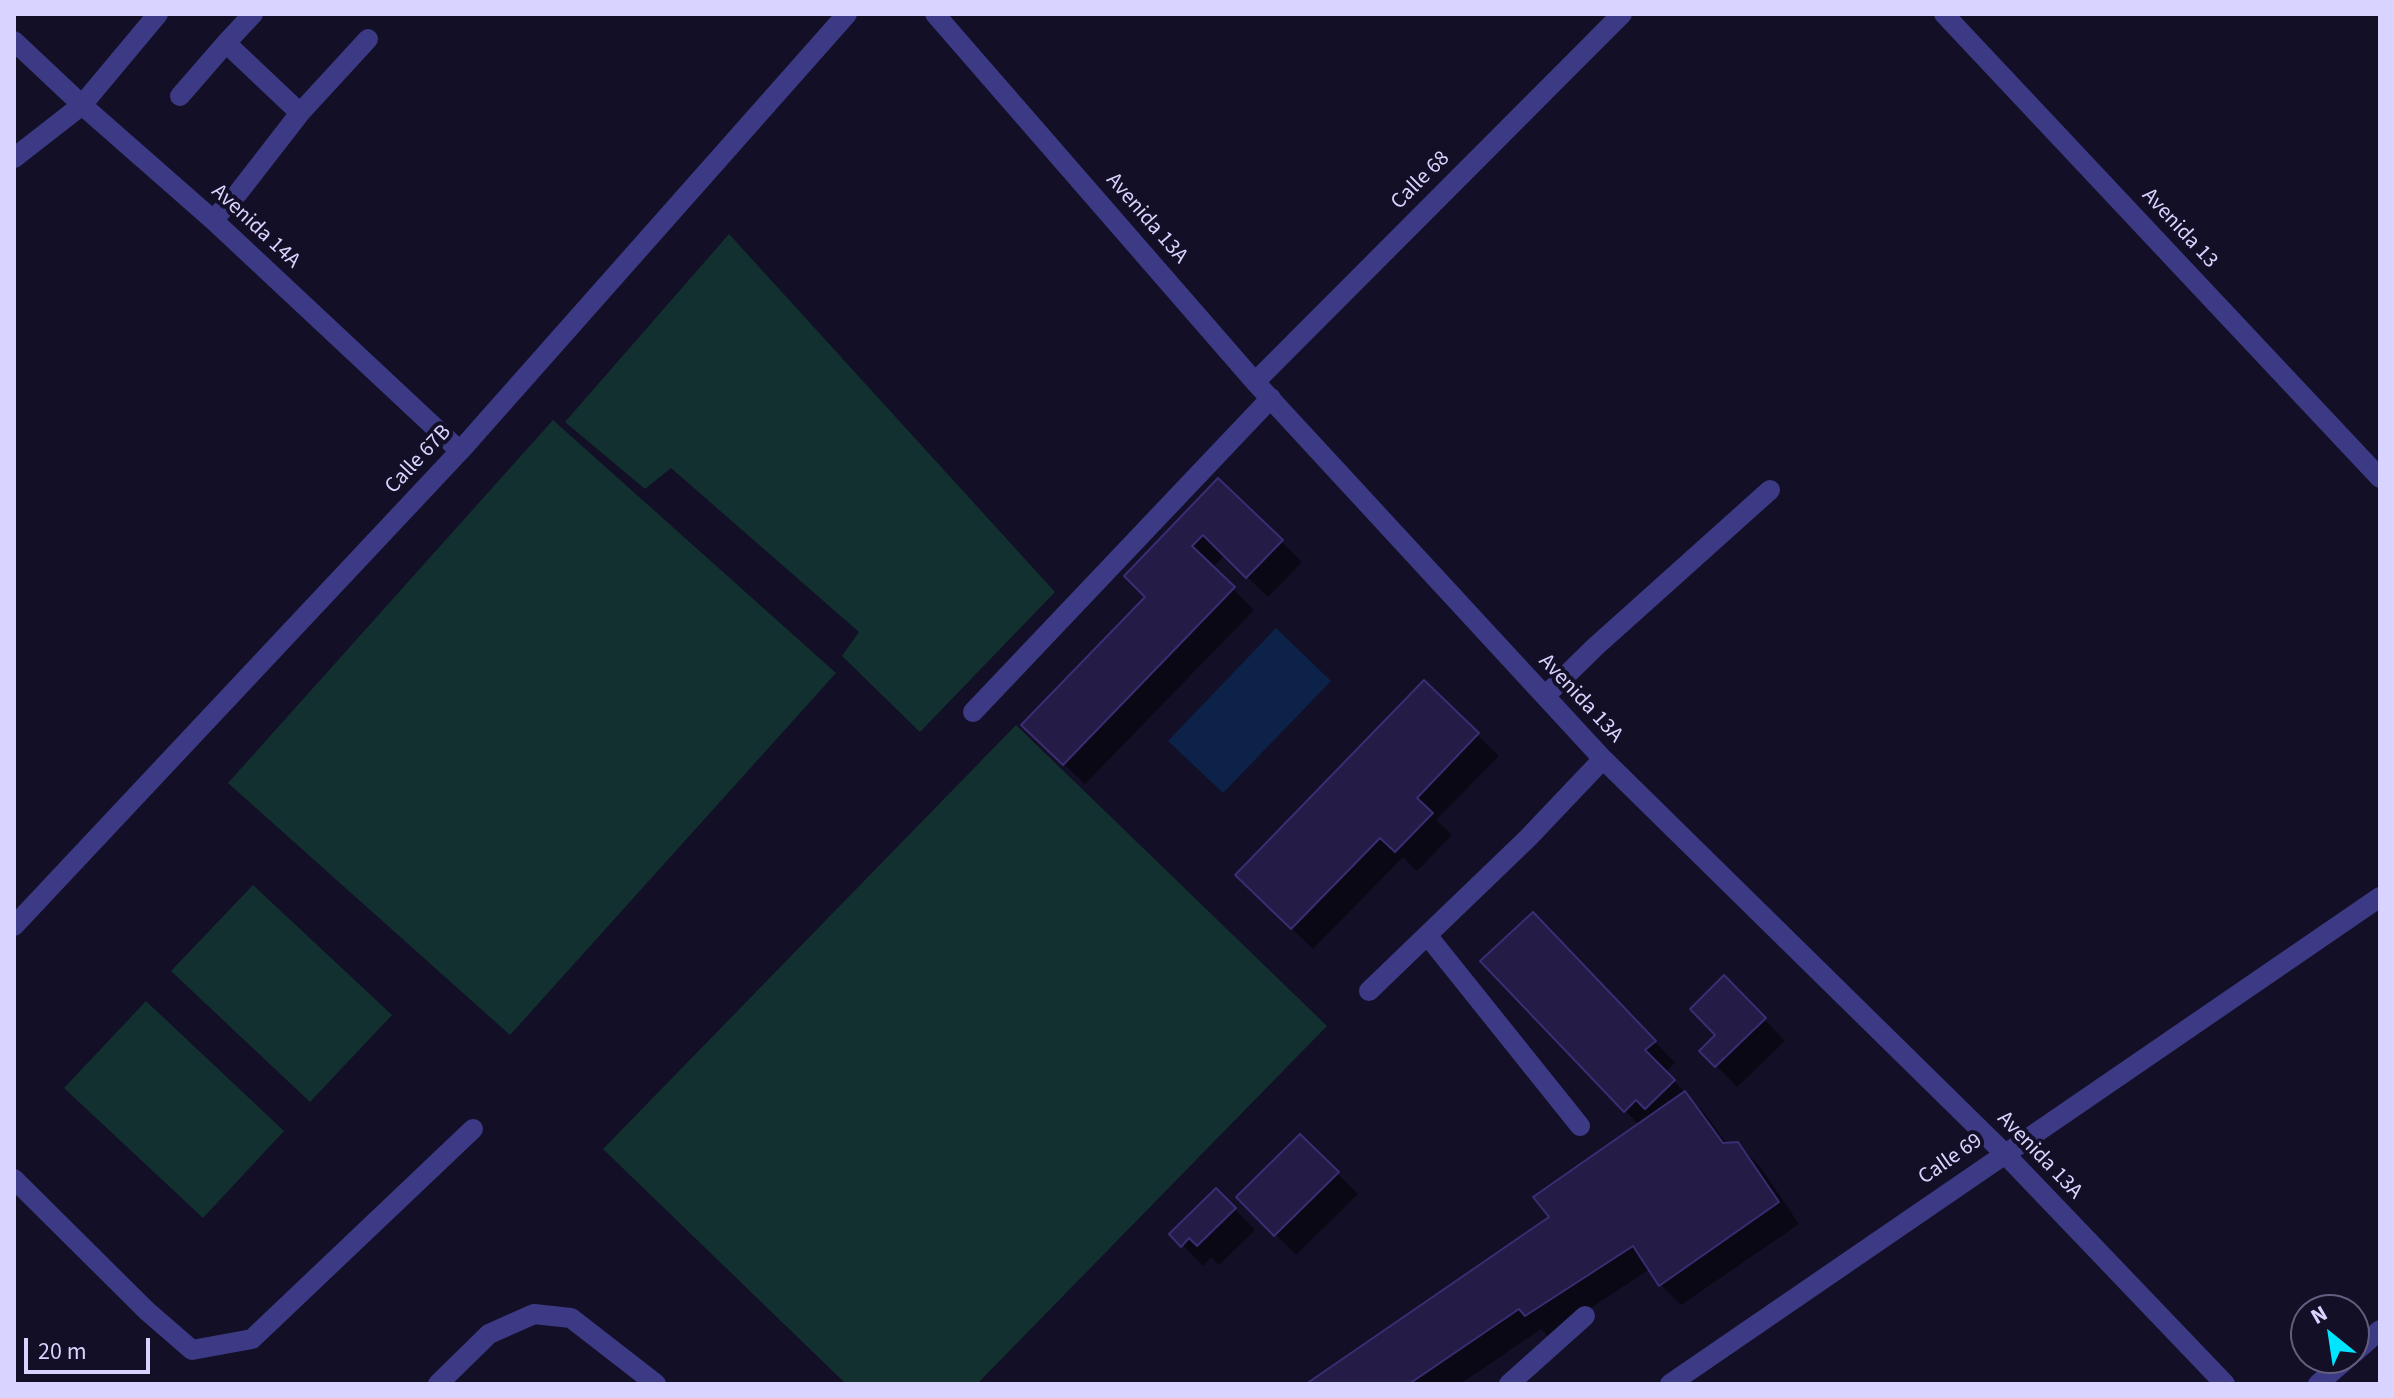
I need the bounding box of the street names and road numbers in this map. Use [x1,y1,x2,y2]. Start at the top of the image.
street label: Calle 68 [1386,146,1456,216]
street label: Avenida 13A [1099,168,1193,270]
street label: Avenida 14A [205,179,305,275]
street label: Avenida 13 [2135,183,2223,275]
street label: Calle 67B [380,420,458,500]
street label: Avenida 13A [1532,649,1628,749]
street label: Avenida 13A [1991,1107,2087,1205]
street label: Calle 69 [1914,1129,1988,1191]

